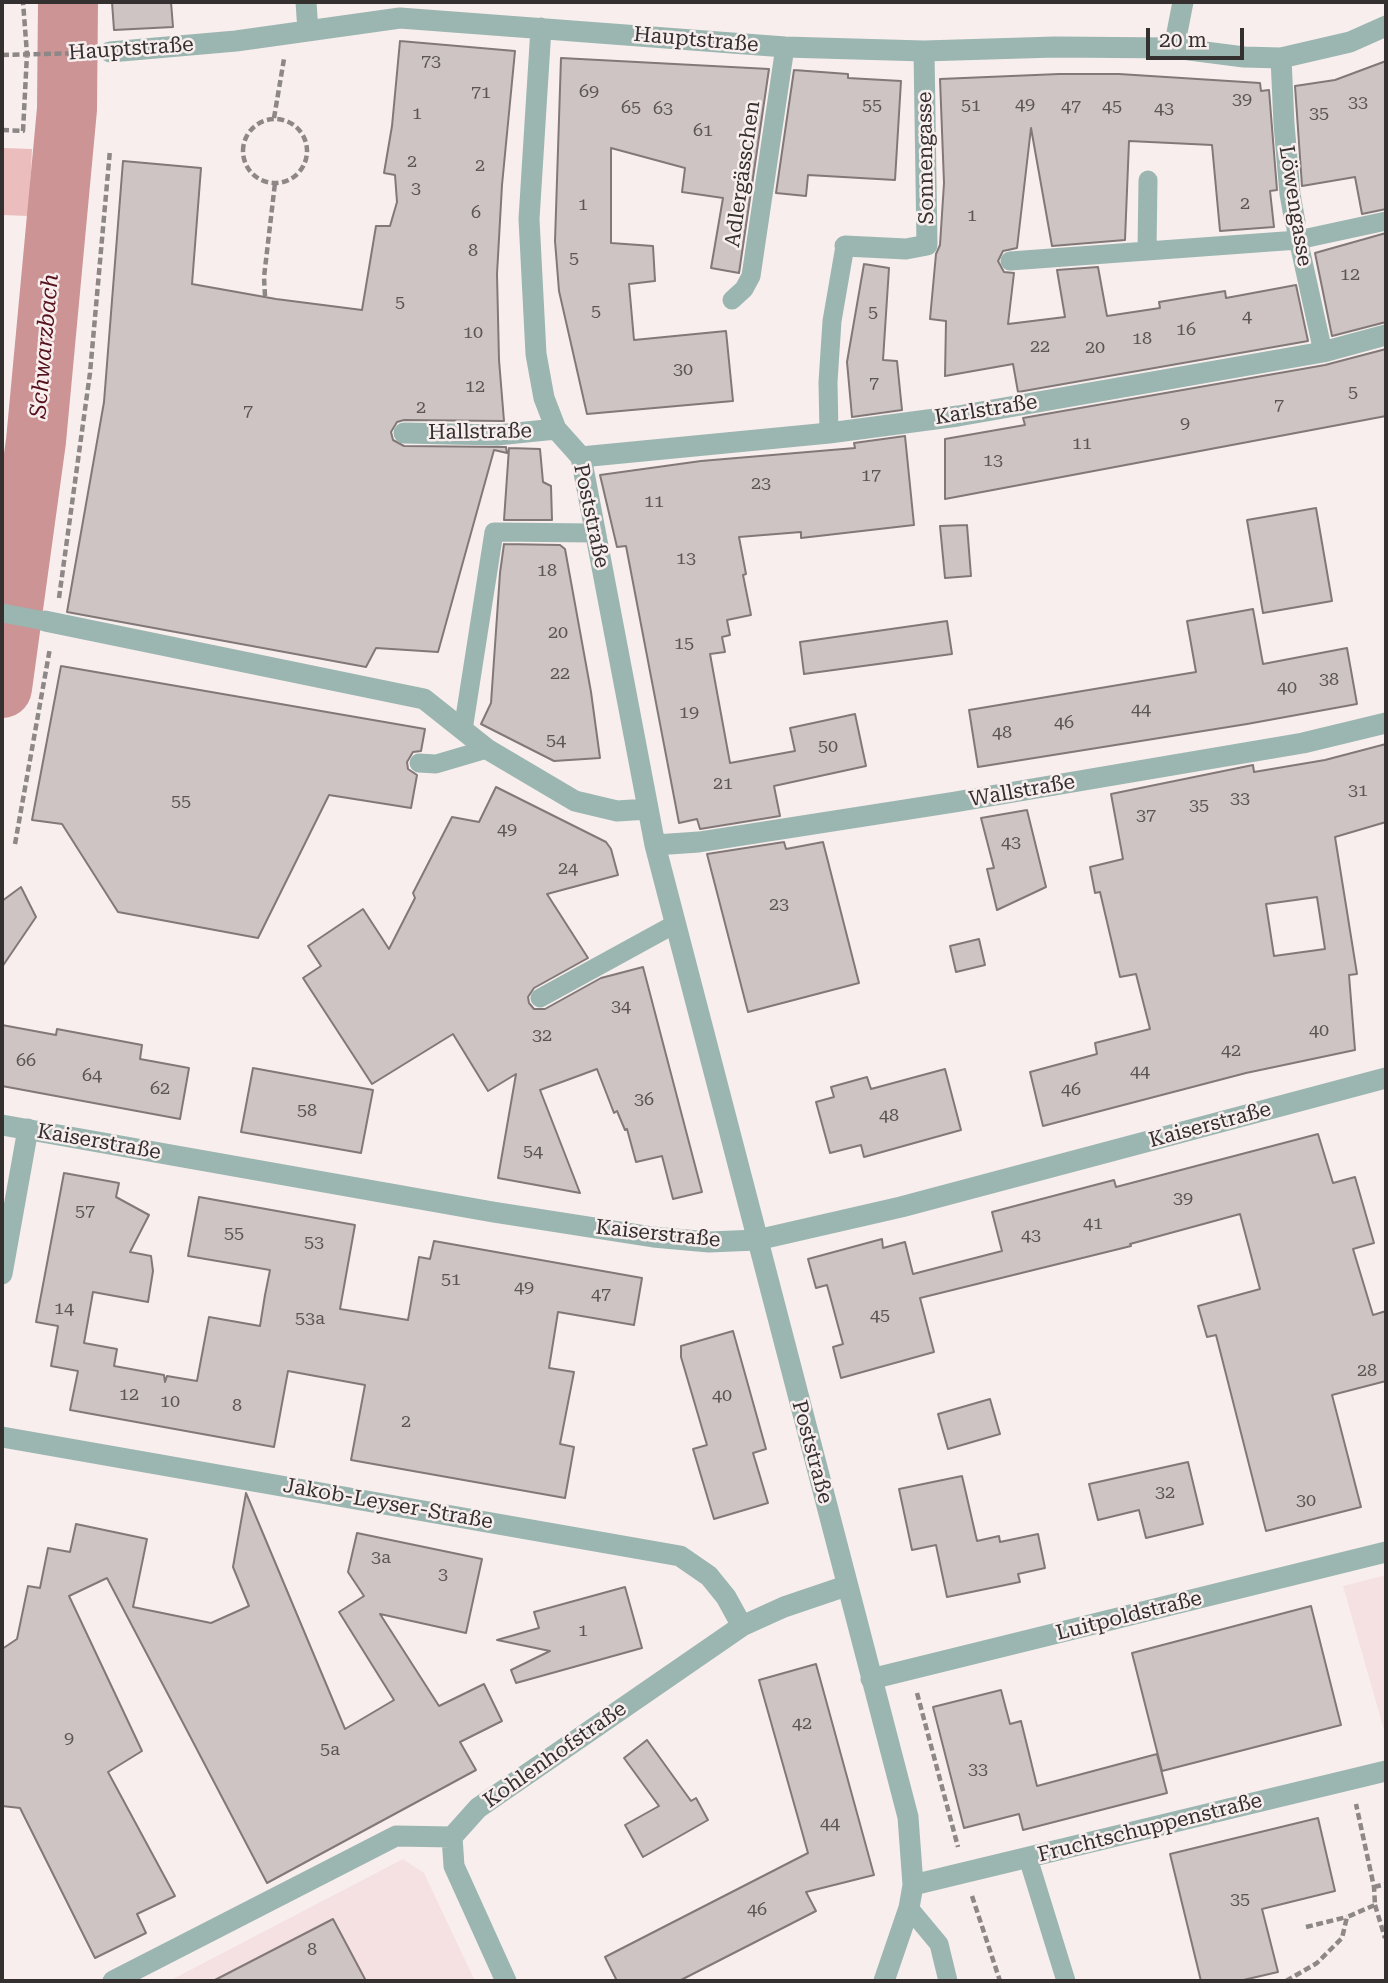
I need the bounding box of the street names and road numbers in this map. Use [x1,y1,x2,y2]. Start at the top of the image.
street label: Hauptstraße [632,22,760,58]
street label: Hauptstraße [68,32,194,66]
street label: Sonnengasse [912,91,940,225]
street label: Adlergässchen [720,99,766,249]
street label: Löwengasse [1273,144,1317,268]
street label: Karlstraße [933,389,1039,431]
street label: Hallstraße [428,418,532,446]
street label: Poststraße [568,462,614,570]
street label: Wallstraße [967,769,1077,813]
street label: Kaiserstraße [1146,1097,1274,1153]
street label: Kaiserstraße [35,1119,163,1165]
street label: Kaiserstraße [594,1215,722,1253]
street label: Poststraße [786,1398,838,1506]
street label: Jakob-Leyser-Straße [281,1473,495,1535]
street label: Luitpoldstraße [1053,1586,1205,1646]
street label: Kohlenhofstraße [479,1696,631,1814]
street label: Fruchtschuppenstraße [1035,1788,1265,1868]

